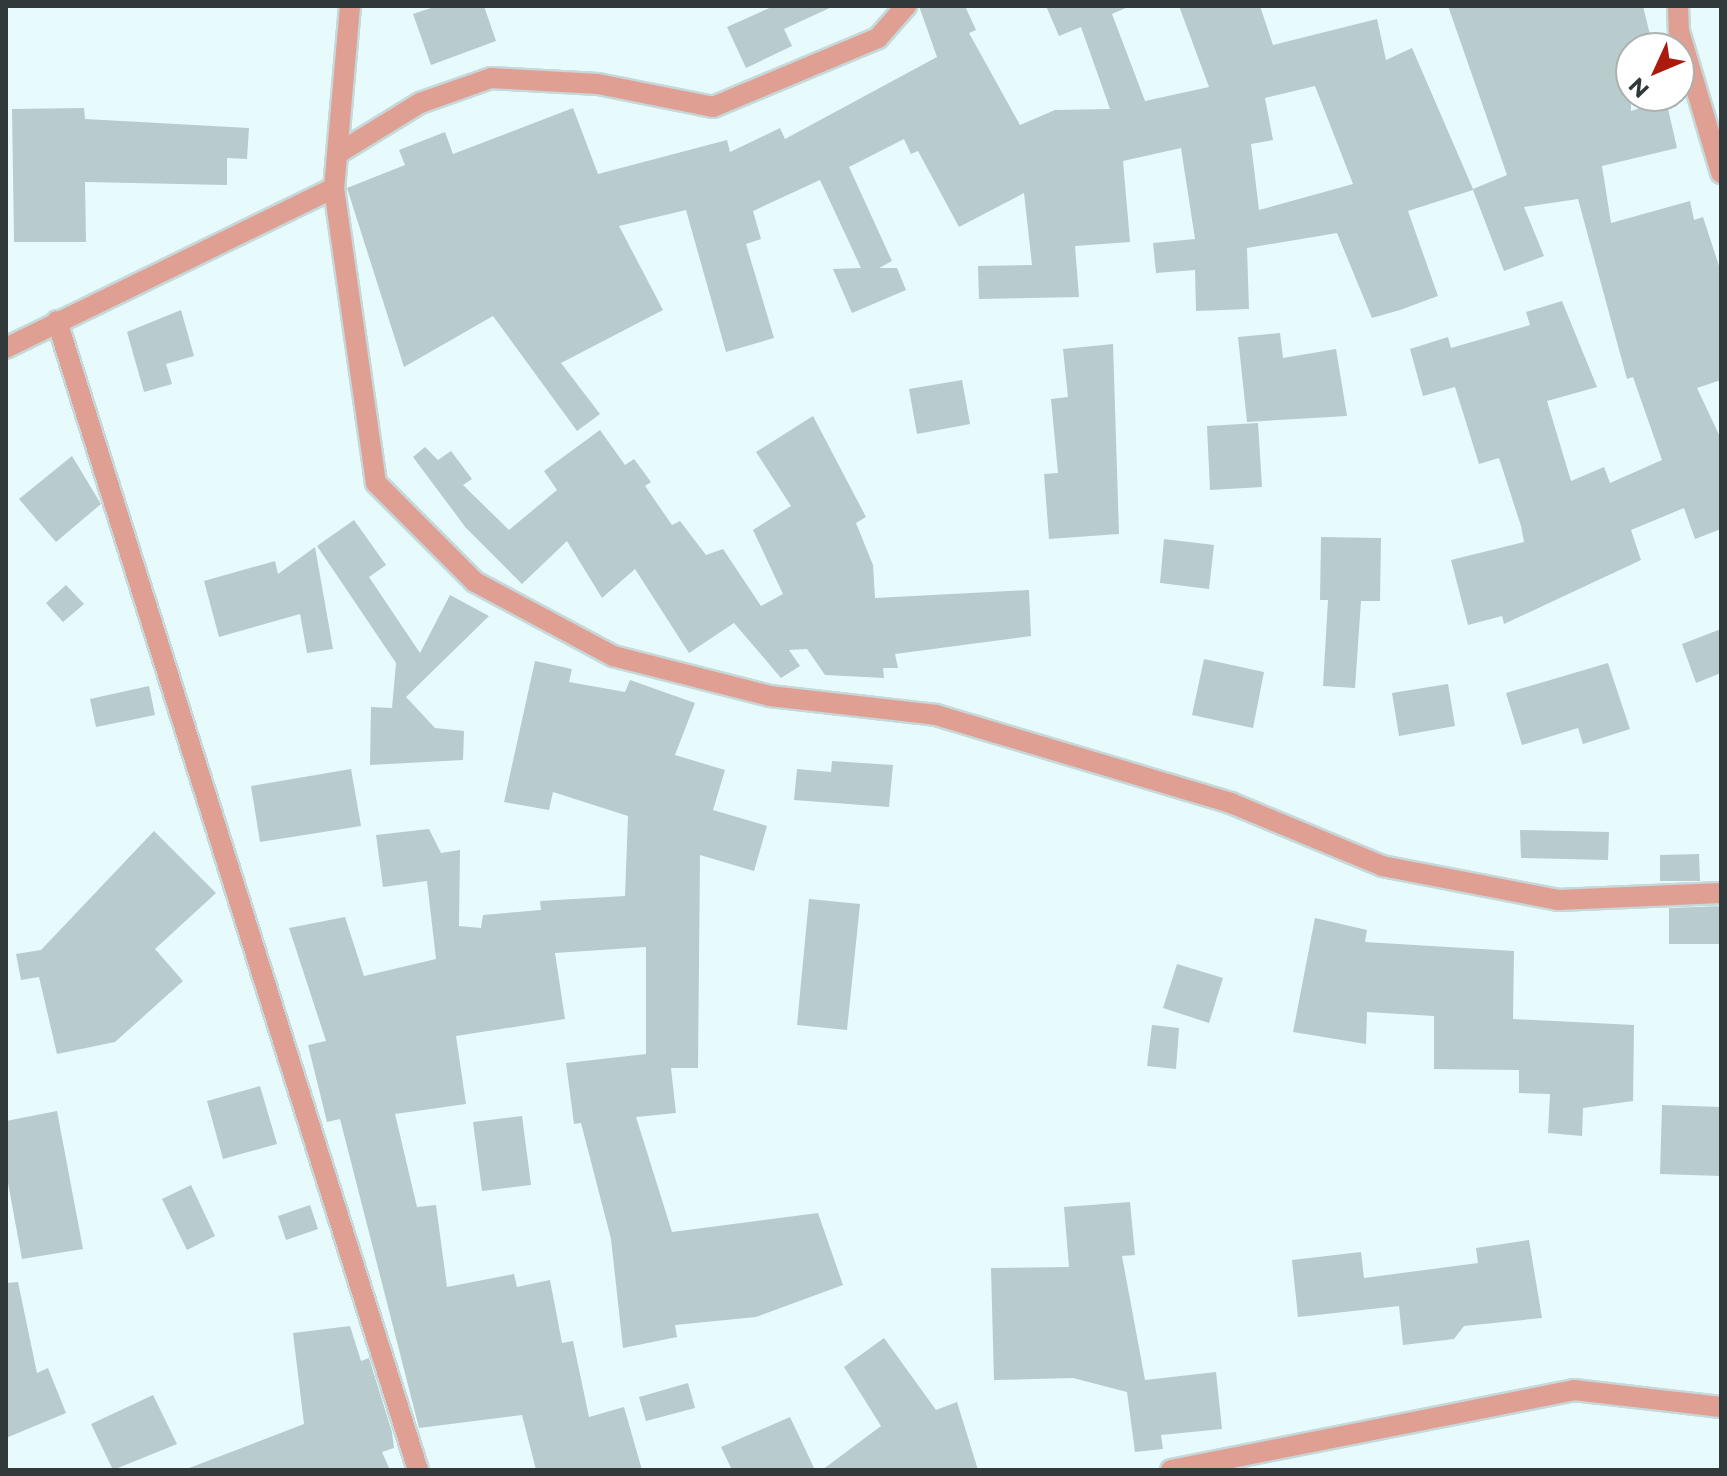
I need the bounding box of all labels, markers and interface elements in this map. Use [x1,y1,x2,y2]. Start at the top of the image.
north arrow [1615,32,1695,112]
text: N [1623,72,1655,103]

